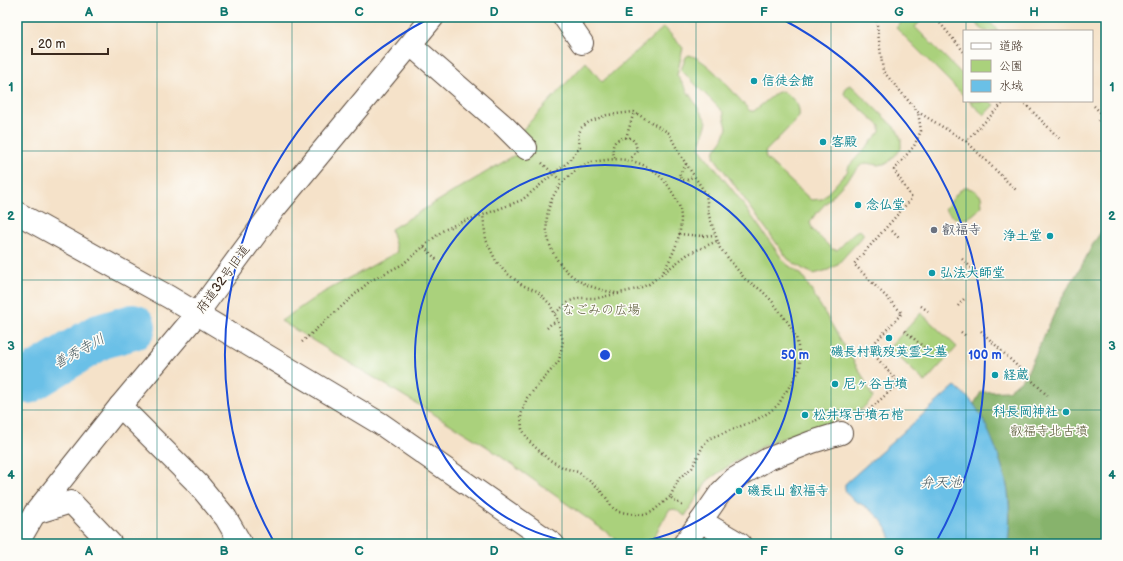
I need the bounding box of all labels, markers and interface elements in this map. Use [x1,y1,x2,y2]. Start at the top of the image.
text: A [84,4,93,20]
text: B [219,4,229,20]
text: C [354,4,364,20]
text: D [489,4,499,20]
text: E [625,4,634,20]
text: F [760,4,768,20]
text: G [894,4,904,20]
text: H [1029,4,1039,20]
scale bar [32,30,108,56]
legend [963,30,1093,102]
text: 20 m [38,37,65,52]
text: 道路 [999,39,1023,54]
text: 公園 [999,59,1023,74]
place label: 信徒会館 [762,73,814,89]
marker: 信徒会館 [749,76,759,86]
text: 1 [8,79,14,95]
text: 水域 [999,79,1023,94]
text: 1 [1109,79,1115,95]
place label: 客殿 [831,134,857,150]
marker: 客殿 [818,137,828,147]
place label: 念仏堂 [866,197,905,213]
marker: 念仏堂 [853,200,863,210]
text: 2 [7,208,15,224]
text: 2 [1108,208,1116,224]
place label: 叡福寺 [942,222,981,238]
marker: 叡福寺 [929,225,939,235]
place label: 浄土堂 [1003,228,1042,244]
marker: 浄土堂 [1045,231,1055,241]
street label: 府道32号旧道 [193,242,253,316]
place label: 弘法大師堂 [940,265,1005,281]
marker: 弘法大師堂 [927,268,937,278]
park label: なごみの広場 [562,302,640,318]
water label: 善秀寺川 [50,330,108,372]
marker: 磯長村戰歿英霊之墓 [884,333,894,343]
text: 3 [7,338,15,354]
text: 3 [1108,338,1116,354]
place label: 磯長村戰歿英霊之墓 [830,344,948,360]
centre of rings [598,348,612,362]
text: 50 m [781,348,809,363]
text: 100 m [968,348,1002,363]
place label: 経蔵 [1003,367,1029,383]
marker: 経蔵 [990,370,1000,380]
place label: 尼ヶ谷古墳 [843,376,908,392]
marker: 尼ヶ谷古墳 [830,379,840,389]
place label: 科長岡神社 [993,404,1058,420]
place label: 松井塚古墳石棺 [813,407,904,423]
marker: 科長岡神社 [1061,407,1071,417]
marker: 松井塚古墳石棺 [800,410,810,420]
park label: 叡福寺北古墳 [1010,423,1088,439]
text: 4 [7,467,15,483]
text: 4 [1108,467,1116,483]
water label: 弁天池 [920,474,963,491]
place label: 磯長山 叡福寺 [747,483,829,499]
marker: 磯長山 叡福寺 [734,486,744,496]
text: A [84,543,93,559]
text: B [219,543,229,559]
text: C [354,543,364,559]
text: D [489,543,499,559]
text: E [625,543,634,559]
text: F [760,543,768,559]
text: G [894,543,904,559]
text: H [1029,543,1039,559]

